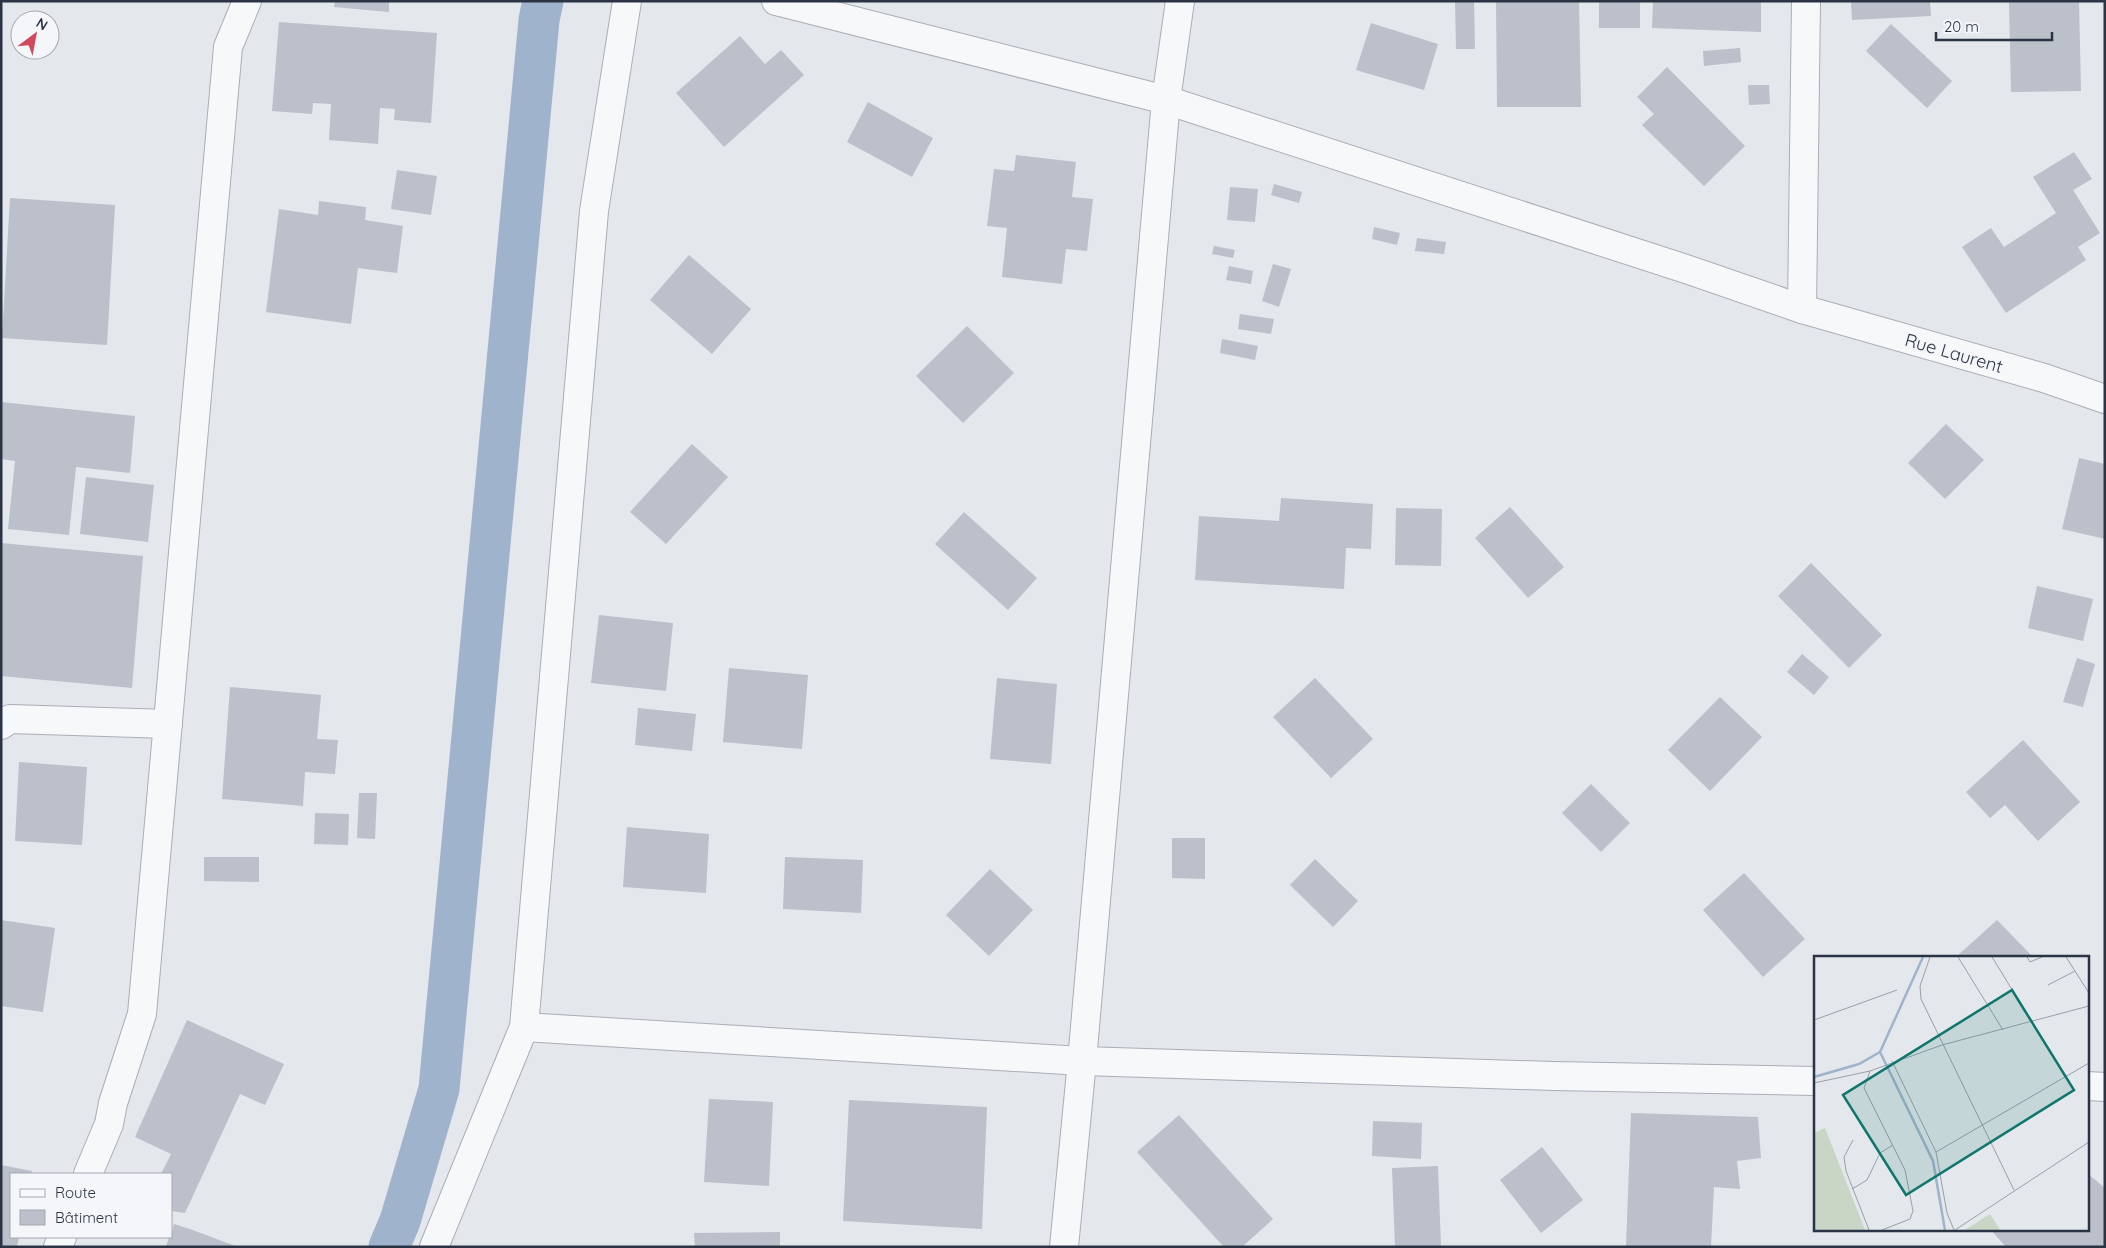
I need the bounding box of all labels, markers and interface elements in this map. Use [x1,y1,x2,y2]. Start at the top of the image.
north arrow [10,10,60,60]
scale bar [1936,10,2052,42]
text: N [33,14,51,34]
text: 20 m [1944,17,1979,36]
street label: Rue Laurent [1902,328,2006,378]
inset map [1814,956,2088,1230]
legend [10,1173,172,1238]
text: Route [55,1183,96,1202]
text: Bâtiment [55,1208,118,1227]

